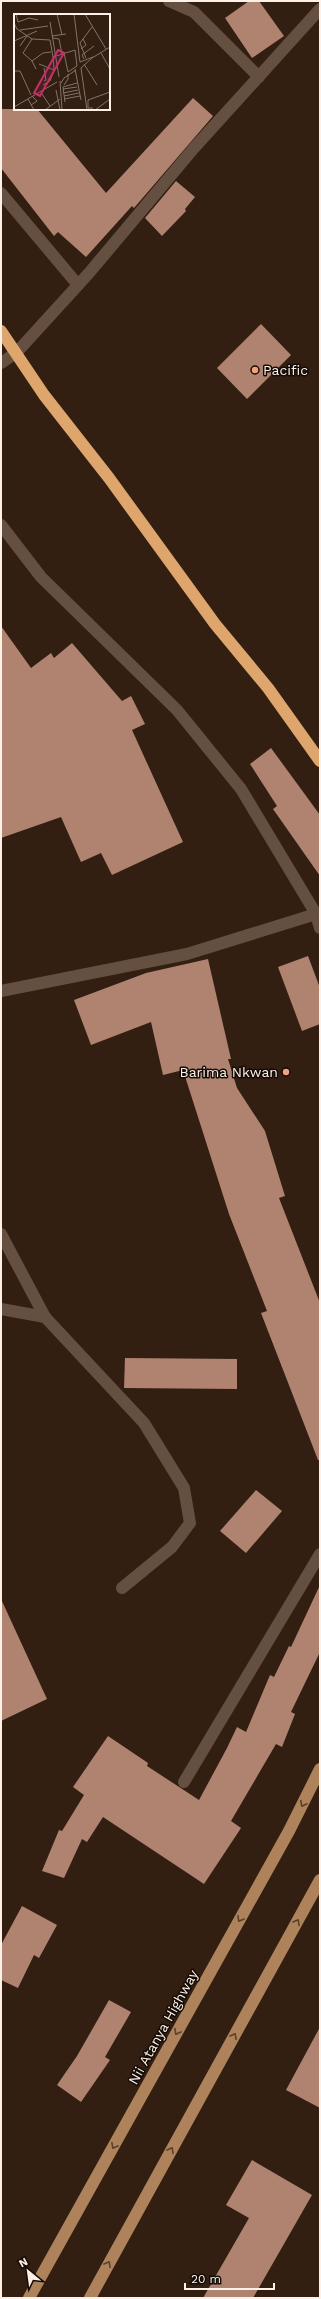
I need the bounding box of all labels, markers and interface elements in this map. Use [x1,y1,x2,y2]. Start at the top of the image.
inset map [14,14,110,110]
place label: Pacific [263,362,308,378]
marker: Pacific [250,365,260,375]
place label: Barima Nkwan [179,1064,278,1080]
marker: Barima Nkwan [281,1067,291,1077]
one-way arrow [300,1800,307,1808]
one-way arrow [238,1914,245,1922]
one-way arrow [292,1919,299,1926]
street label: Nii Atanya Highway [125,1966,202,2087]
one-way arrow [175,2028,182,2035]
one-way arrow [229,2033,237,2040]
one-way arrow [111,2142,118,2149]
one-way arrow [167,2147,174,2154]
north arrow [8,2251,48,2291]
text: N [17,2255,30,2270]
one-way arrow [104,2261,111,2268]
scale bar [185,2265,274,2291]
text: 20 m [191,2272,221,2286]

